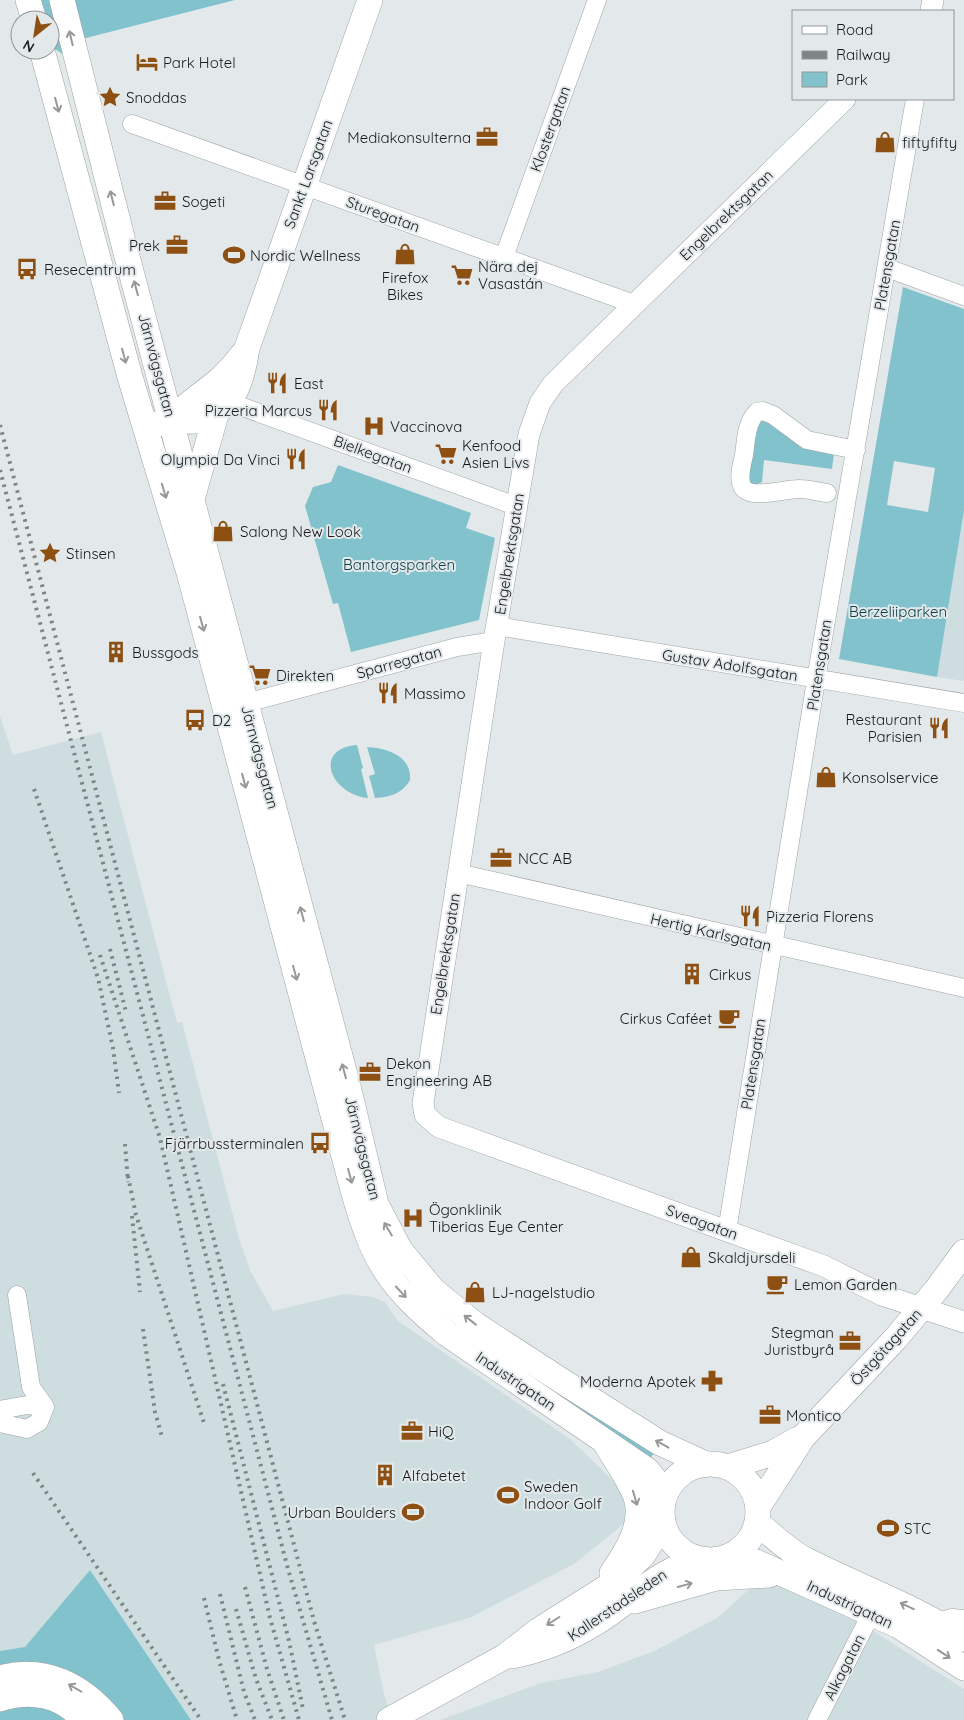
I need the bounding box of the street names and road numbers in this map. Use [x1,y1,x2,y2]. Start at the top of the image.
street label: Klostergatan [526,84,574,174]
street label: Sankt Larsgatan [279,117,337,231]
street label: Engelbrektsgatan [675,165,777,265]
street label: Sturegatan [344,192,422,236]
street label: Platensgatan [870,218,904,312]
street label: Järnvägsgatan [134,311,180,419]
street label: Bielkegatan [331,431,415,477]
street label: Engelbrektsgatan [490,492,528,616]
street label: Platensgatan [802,618,836,712]
street label: Sparregatan [354,642,444,682]
street label: Gustav Adolfsgatan [661,645,799,685]
street label: Järnvägsgatan [237,703,283,811]
street label: Engelbrektsgatan [426,892,464,1016]
street label: Hertig Karlsgatan [649,909,773,955]
street label: Platensgatan [736,1017,770,1111]
street label: Järnvägsgatan [341,1094,385,1202]
street label: Sveagatan [663,1200,741,1244]
street label: Östgötagatan [846,1304,926,1390]
street label: Industrigatan [472,1347,560,1415]
street label: Kallerstadsleden [564,1565,670,1645]
street label: Industrigatan [804,1576,896,1632]
street label: Alkagatan [819,1631,869,1703]

